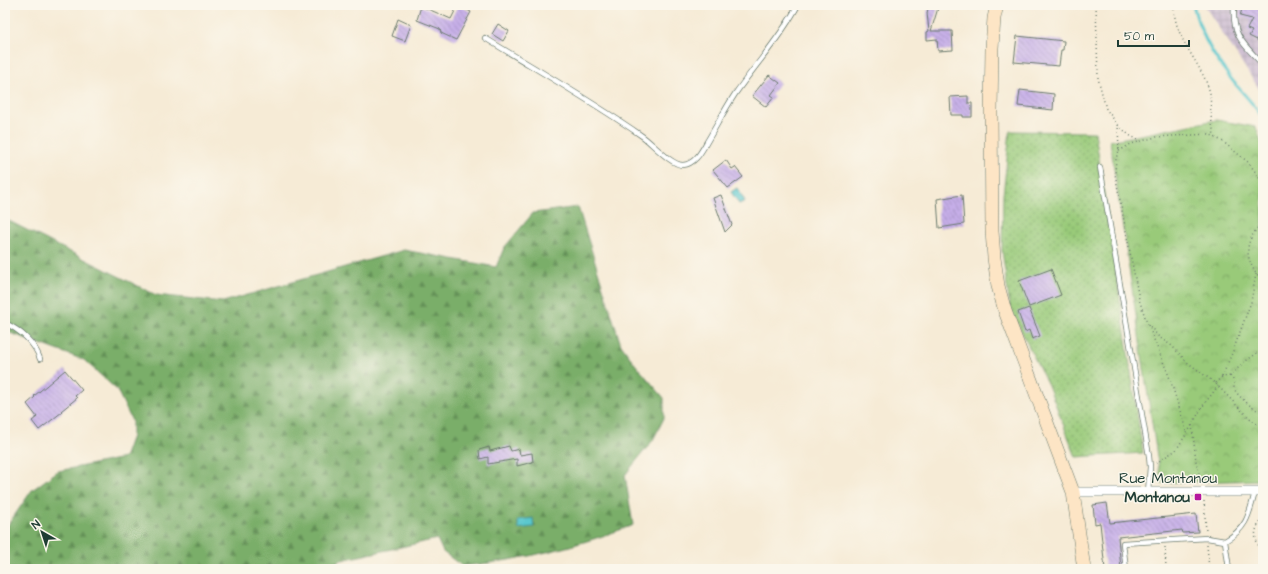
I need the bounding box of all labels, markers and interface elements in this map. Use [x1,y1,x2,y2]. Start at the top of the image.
scale bar [1118,22,1189,48]
text: 50 m [1124,28,1155,45]
street label: Rue Montanou [1119,468,1217,489]
place label: Montanou [1124,487,1190,508]
marker: Montanou [1193,492,1203,502]
north arrow [22,512,62,552]
text: N [29,517,43,533]

